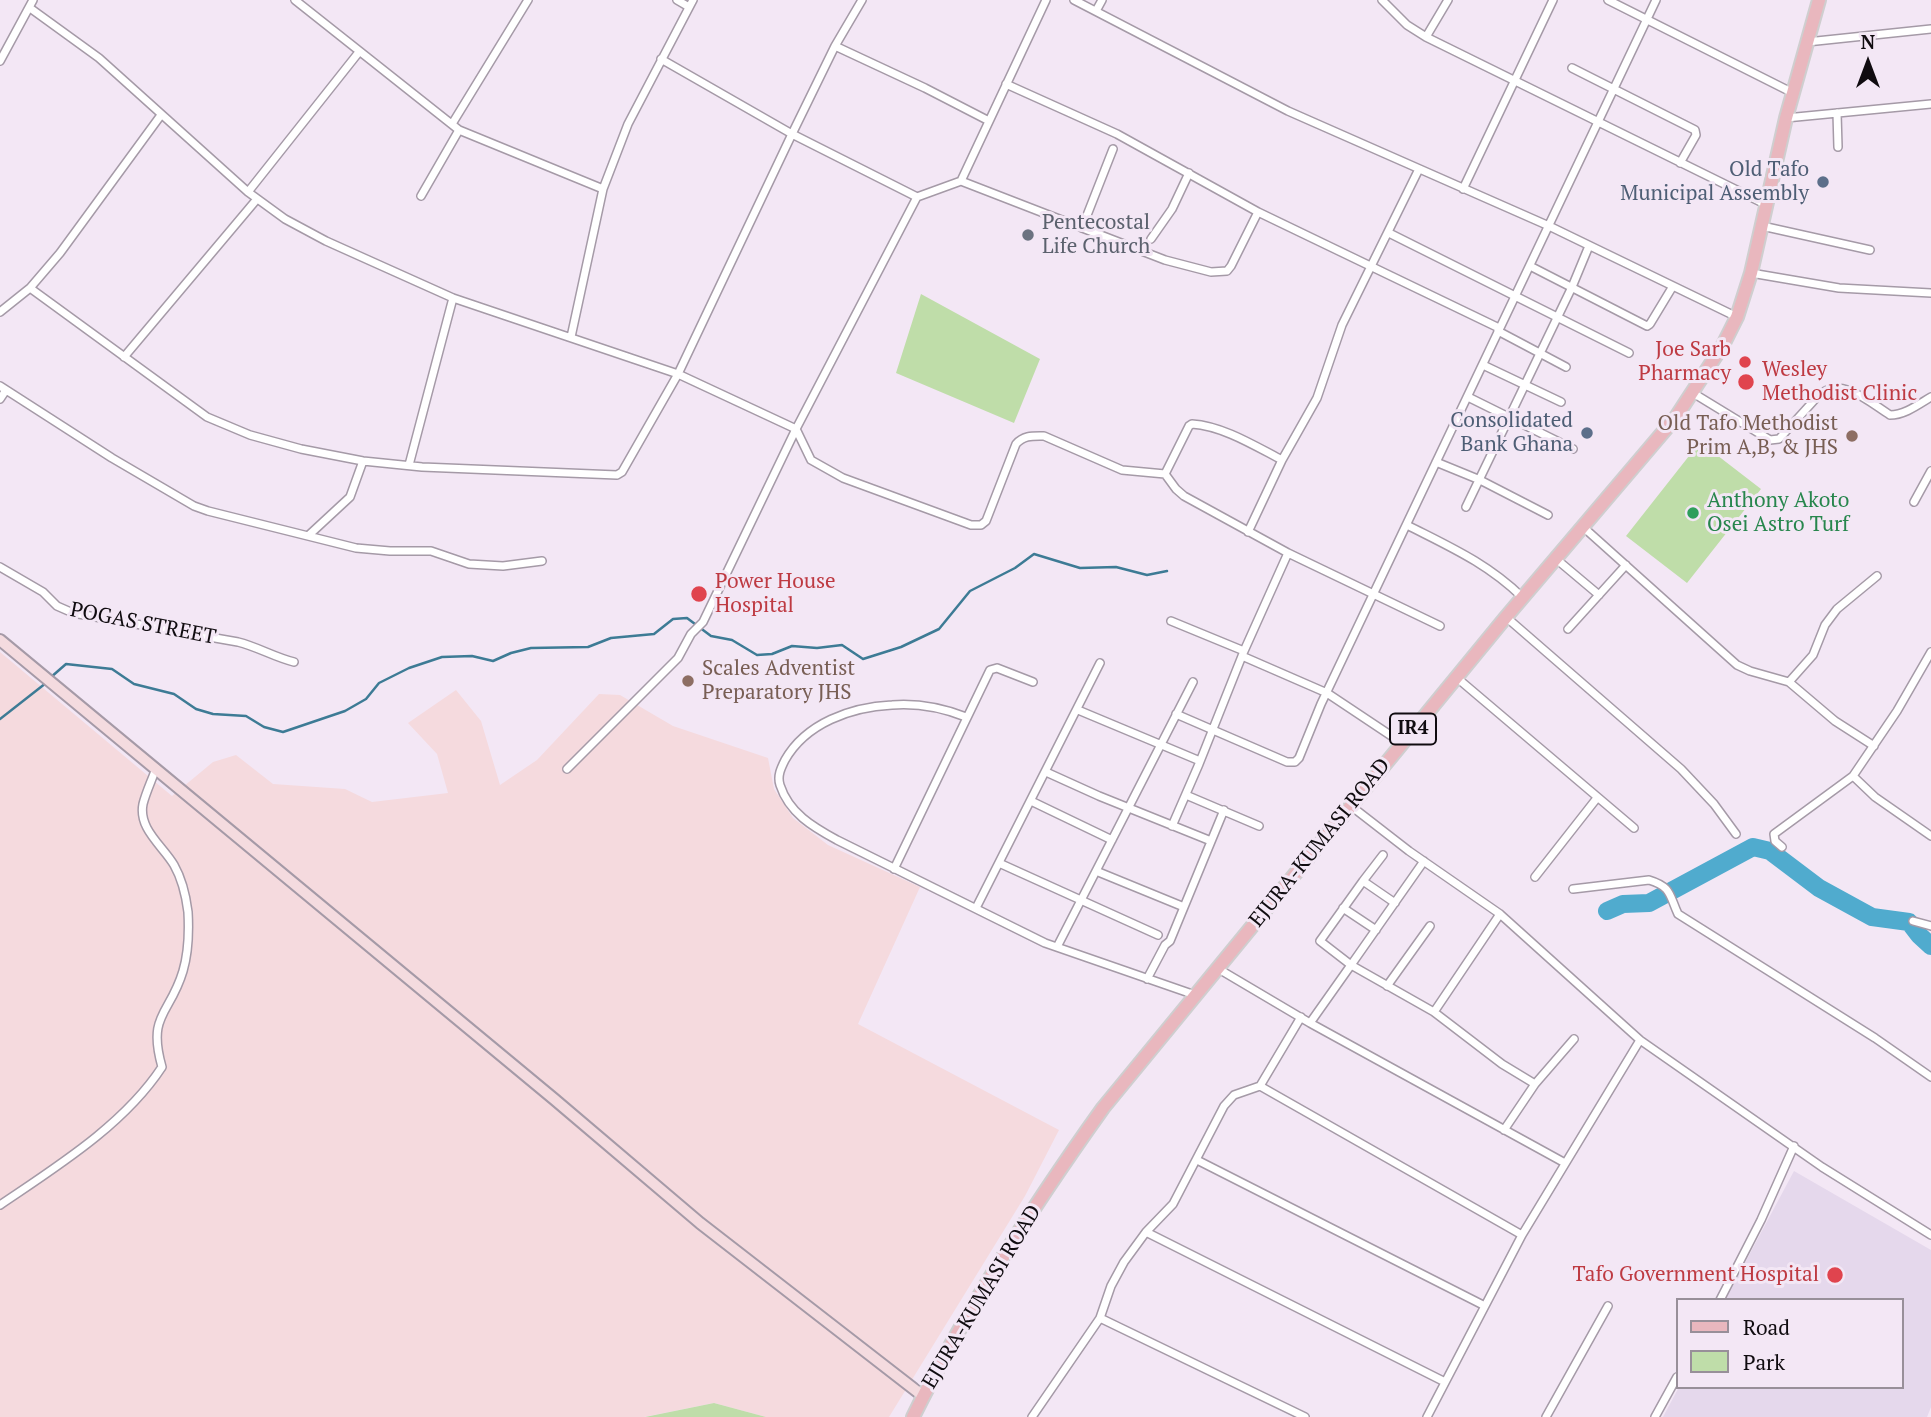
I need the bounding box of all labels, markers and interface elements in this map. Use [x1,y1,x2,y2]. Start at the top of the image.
north arrow [1833,28,1903,98]
text: N [1861,29,1875,54]
place label: Old Tafo Municipal Assembly [1620,157,1809,207]
marker: Old Tafo Municipal Assembly [1815,174,1831,190]
place label: Pentecostal Life Church [1042,210,1150,260]
marker: Pentecostal Life Church [1020,227,1036,243]
place label: Joe Sarb Pharmacy [1638,337,1731,387]
marker: Joe Sarb Pharmacy [1737,354,1753,370]
place label: Wesley Methodist Clinic [1762,357,1917,407]
marker: Wesley Methodist Clinic [1736,372,1756,392]
place label: Consolidated Bank Ghana [1450,408,1573,458]
place label: Old Tafo Methodist Prim A,B, & JHS [1658,411,1838,461]
marker: Consolidated Bank Ghana [1579,425,1595,441]
marker: Old Tafo Methodist Prim A,B, & JHS [1844,428,1860,444]
place label: Anthony Akoto Osei Astro Turf [1707,488,1849,538]
marker: Anthony Akoto Osei Astro Turf [1685,505,1701,521]
place label: Power House Hospital [715,569,836,619]
marker: Power House Hospital [689,584,709,604]
street label: POGAS STREET [68,598,218,650]
place label: Scales Adventist Preparatory JHS [702,656,855,706]
marker: Scales Adventist Preparatory JHS [680,673,696,689]
road number: IR4 [1390,714,1436,744]
street label: EJURA-KUMASI ROAD [1244,754,1396,932]
street label: EJURA-KUMASI ROAD [917,1201,1047,1393]
place label: Tafo Government Hospital [1572,1262,1819,1288]
marker: Tafo Government Hospital [1825,1265,1845,1285]
legend [1675,1298,1903,1389]
text: Road [1743,1313,1790,1341]
text: Park [1743,1348,1785,1376]

